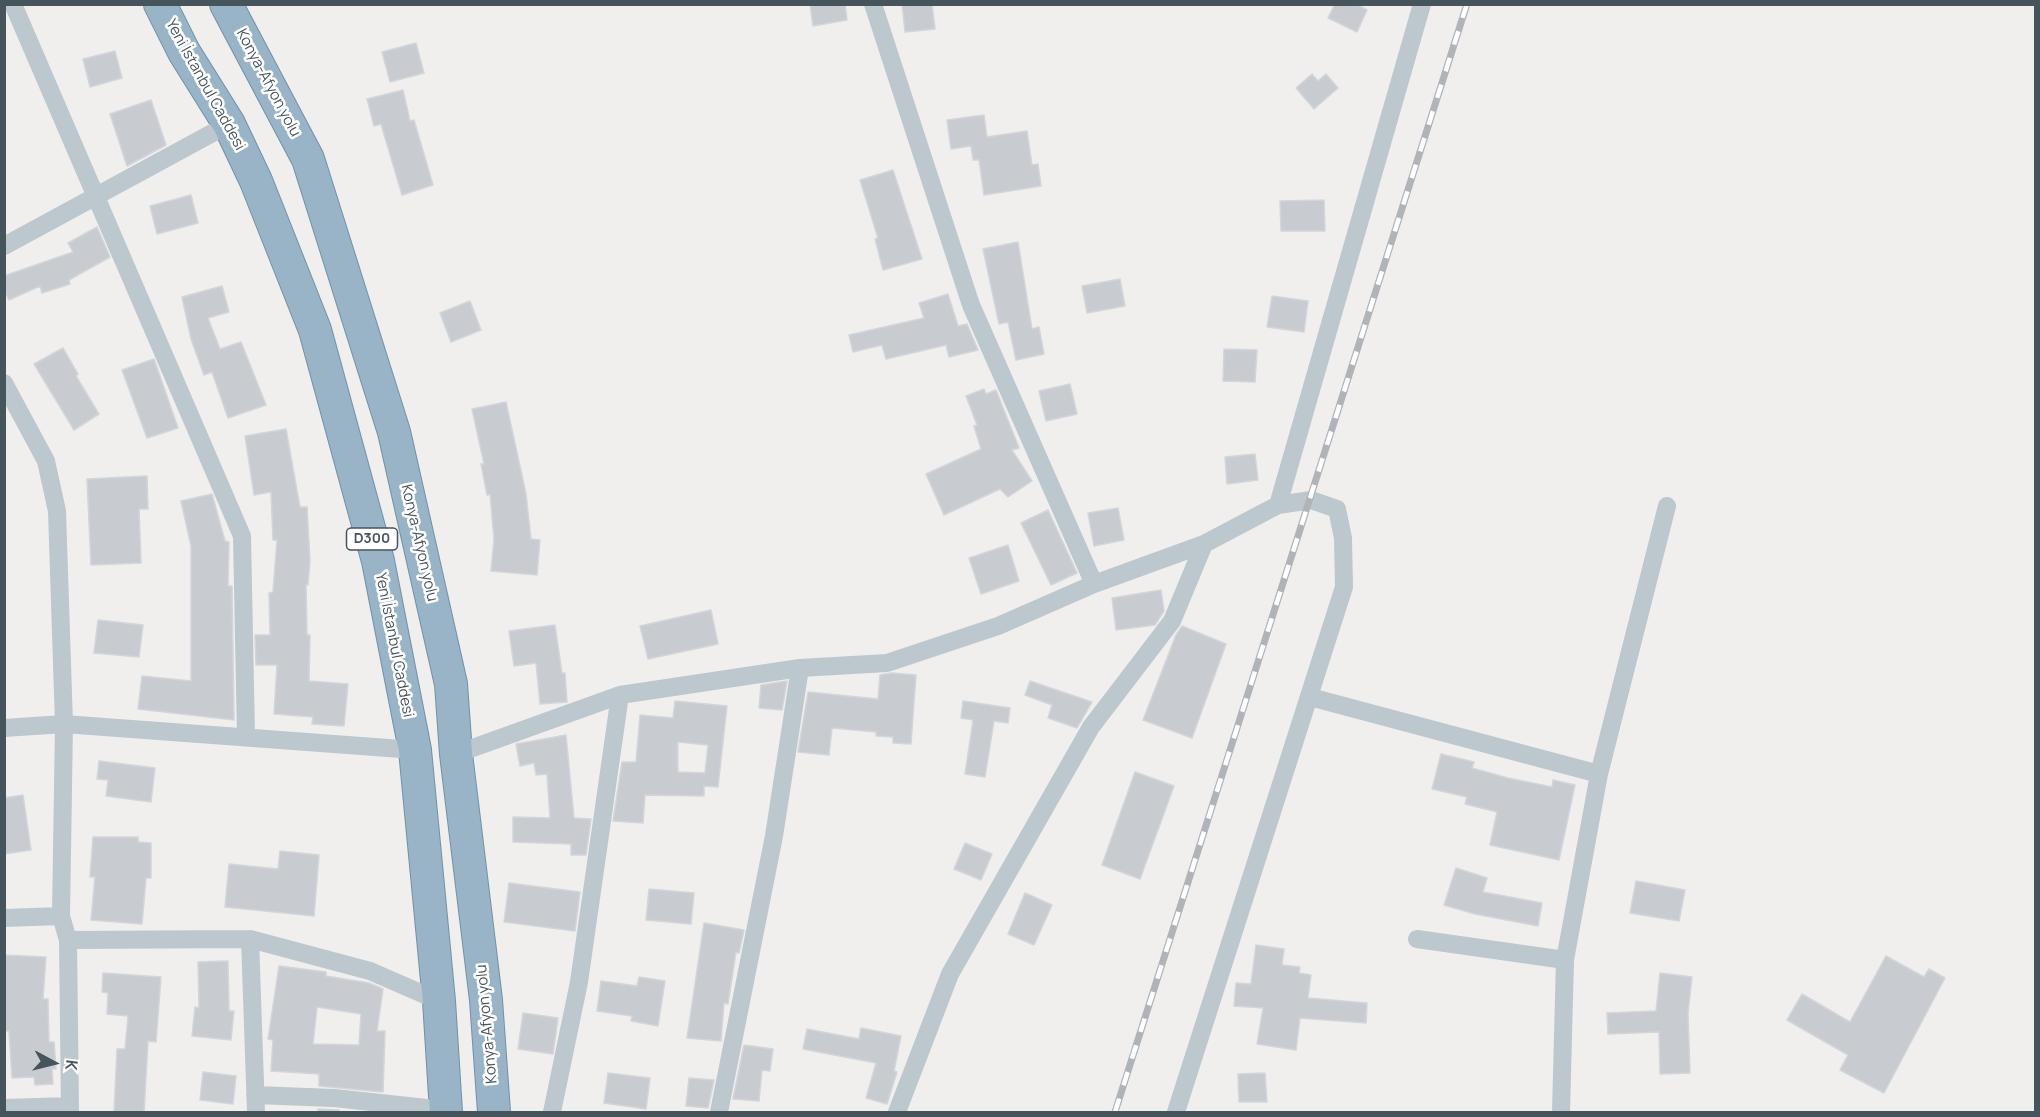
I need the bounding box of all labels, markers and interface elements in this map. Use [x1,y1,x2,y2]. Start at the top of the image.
street label: Yeni İstanbul Caddesi [161,16,249,154]
street label: Konya-Afyon yolu [232,26,304,140]
street label: Konya-Afyon yolu [397,483,441,603]
road number: D300 [346,528,398,550]
street label: Yeni İstanbul Caddesi [371,571,417,719]
street label: Konya-Afyon yolu [473,964,501,1084]
north arrow [24,1033,84,1093]
text: K [60,1059,83,1072]

